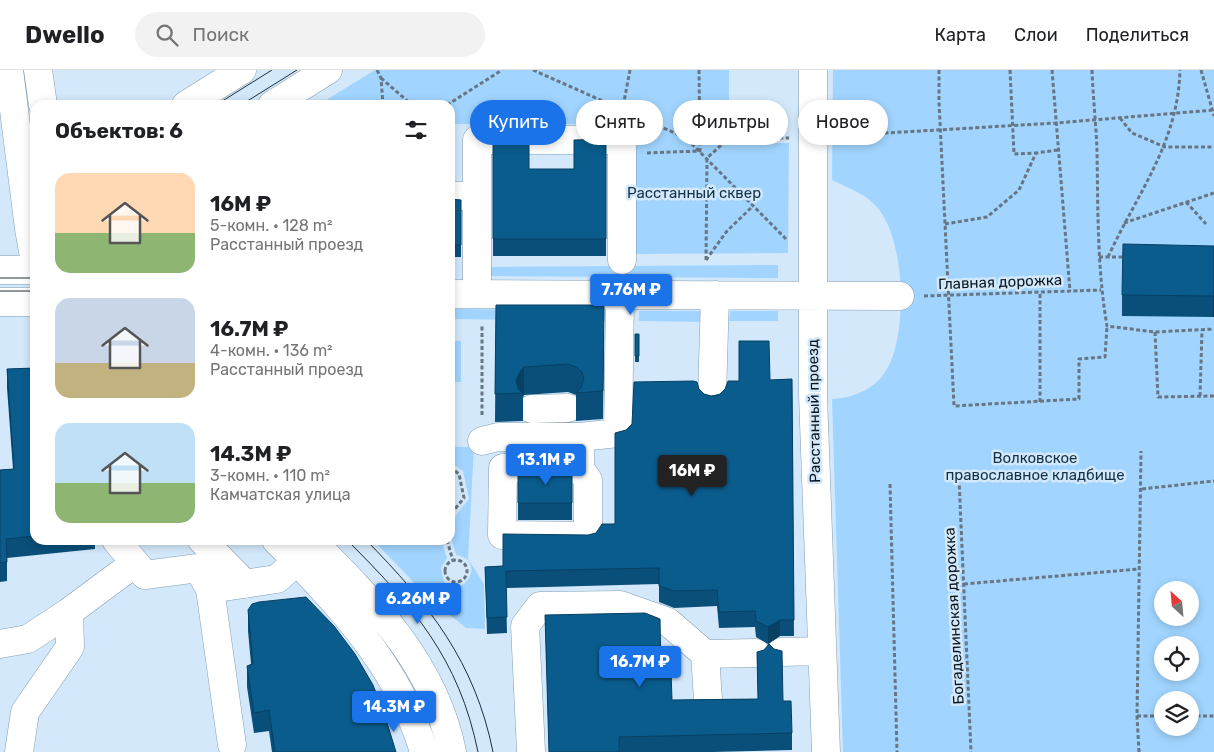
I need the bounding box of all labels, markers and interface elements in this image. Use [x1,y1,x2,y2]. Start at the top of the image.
search box [135,12,485,57]
text: Dwello [25,21,105,49]
icon: search [153,21,181,49]
text: Поиск [193,23,249,46]
text: Карта [935,24,986,46]
text: Слои [1014,24,1058,46]
text: Поделиться [1086,24,1189,46]
chip: Купить [470,100,566,145]
chip: Снять [576,100,663,145]
chip: Фильтры [673,100,788,145]
chip: Новое [798,100,888,145]
icon: filters [402,116,430,144]
text: Объектов: 6 [55,118,183,143]
park label: Расстанный сквер [627,184,761,202]
text: 16M ₽ [210,191,271,216]
icon: home [95,193,155,253]
text: 5-комн. · 128 m² [210,216,332,235]
text: Расстанный проезд [210,235,363,254]
street label: Главная дорожка [938,271,1062,293]
pin: 7.76M ₽ [585,274,677,316]
text: 7.76M ₽ [601,280,661,299]
text: 16.7M ₽ [210,316,288,341]
icon: home [95,318,155,378]
street label: Расстанный проезд [804,339,824,483]
text: 4-комн. · 136 m² [210,341,333,360]
text: Расстанный проезд [210,360,363,379]
text: 14.3M ₽ [210,441,291,466]
icon: home [95,443,155,503]
pin: 13.1M ₽ [500,444,592,486]
park label: Волковское православное кладбище [945,449,1125,484]
text: 13.1M ₽ [517,450,575,469]
pin: 16M ₽ [657,454,727,497]
text: 16M ₽ [669,461,715,480]
text: 3-комн. · 110 m² [210,466,330,485]
text: Камчатская улица [210,485,351,504]
street label: Богаделинская дорожка [940,527,968,705]
north arrow [1154,581,1199,626]
map controls [1154,581,1199,736]
pin: 6.26M ₽ [372,582,464,625]
text: 6.26M ₽ [386,589,450,608]
button: locate [1154,636,1199,681]
pin: 16.7M ₽ [594,646,686,688]
text: 16.7M ₽ [610,652,670,671]
pin: 14.3M ₽ [348,690,440,733]
button: layers [1154,691,1199,736]
text: 14.3M ₽ [363,697,425,716]

